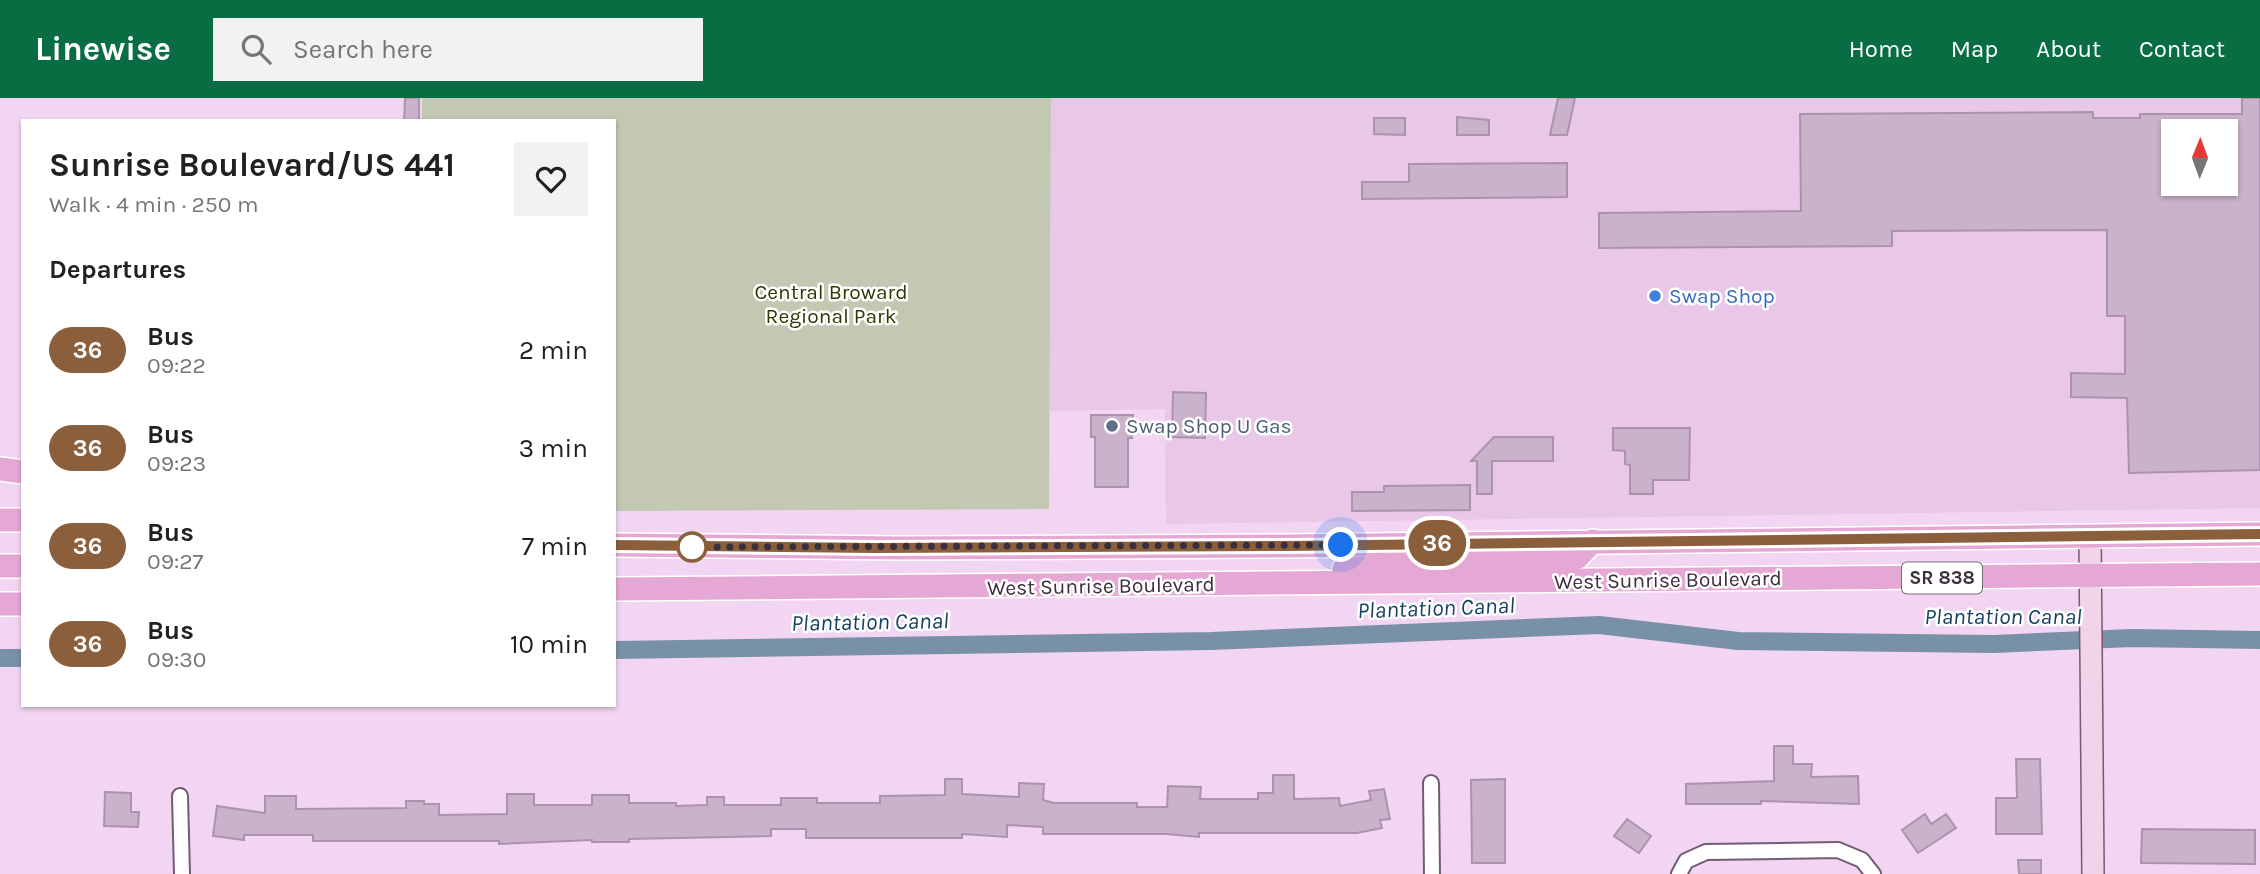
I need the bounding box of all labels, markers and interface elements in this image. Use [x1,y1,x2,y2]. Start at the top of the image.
search box [213,18,703,81]
text: Linewise [35,30,171,68]
icon: search [237,30,275,68]
text: Search here [293,34,433,65]
text: Home [1849,35,1913,63]
text: Map [1951,35,1998,63]
text: About [2036,35,2101,63]
text: Contact [2139,35,2225,63]
north arrow [2161,119,2238,196]
map controls [2161,119,2238,196]
button: heart [514,142,588,216]
text: Sunrise Boulevard/US 441 [49,146,455,184]
text: Walk · 4 min · 250 m [49,191,258,218]
text: Departures [49,254,186,285]
park label: Central Broward Regional Park [754,280,908,328]
place label: Swap Shop [1669,284,1775,308]
marker: Swap Shop [1647,288,1663,304]
text: Bus [147,321,194,352]
text: 2 min [519,335,588,366]
text: 36 [73,336,102,364]
text: 09:22 [147,352,206,379]
place label: Swap Shop U Gas [1126,414,1292,438]
marker: Swap Shop U Gas [1104,418,1120,434]
text: Bus [147,419,194,450]
text: 3 min [519,433,588,464]
text: 36 [73,434,102,462]
text: 09:23 [147,450,206,477]
text: Bus [147,517,194,548]
line badge: 36 [1406,520,1468,566]
your location [1323,527,1358,562]
text: 36 [1422,529,1452,557]
text: 7 min [522,531,588,562]
text: 36 [73,532,102,560]
unlabelled marker [677,532,707,562]
text: 09:27 [147,548,203,575]
road number: SR 838 [1902,562,1982,593]
street label: West Sunrise Boulevard [1554,566,1782,594]
street label: West Sunrise Boulevard [987,572,1215,600]
water label: Plantation Canal [1357,592,1515,624]
water label: Plantation Canal [1924,603,2082,630]
water label: Plantation Canal [791,607,949,637]
text: Bus [147,615,194,646]
text: 10 min [510,629,588,660]
text: 36 [73,630,102,658]
text: 09:30 [147,646,207,673]

